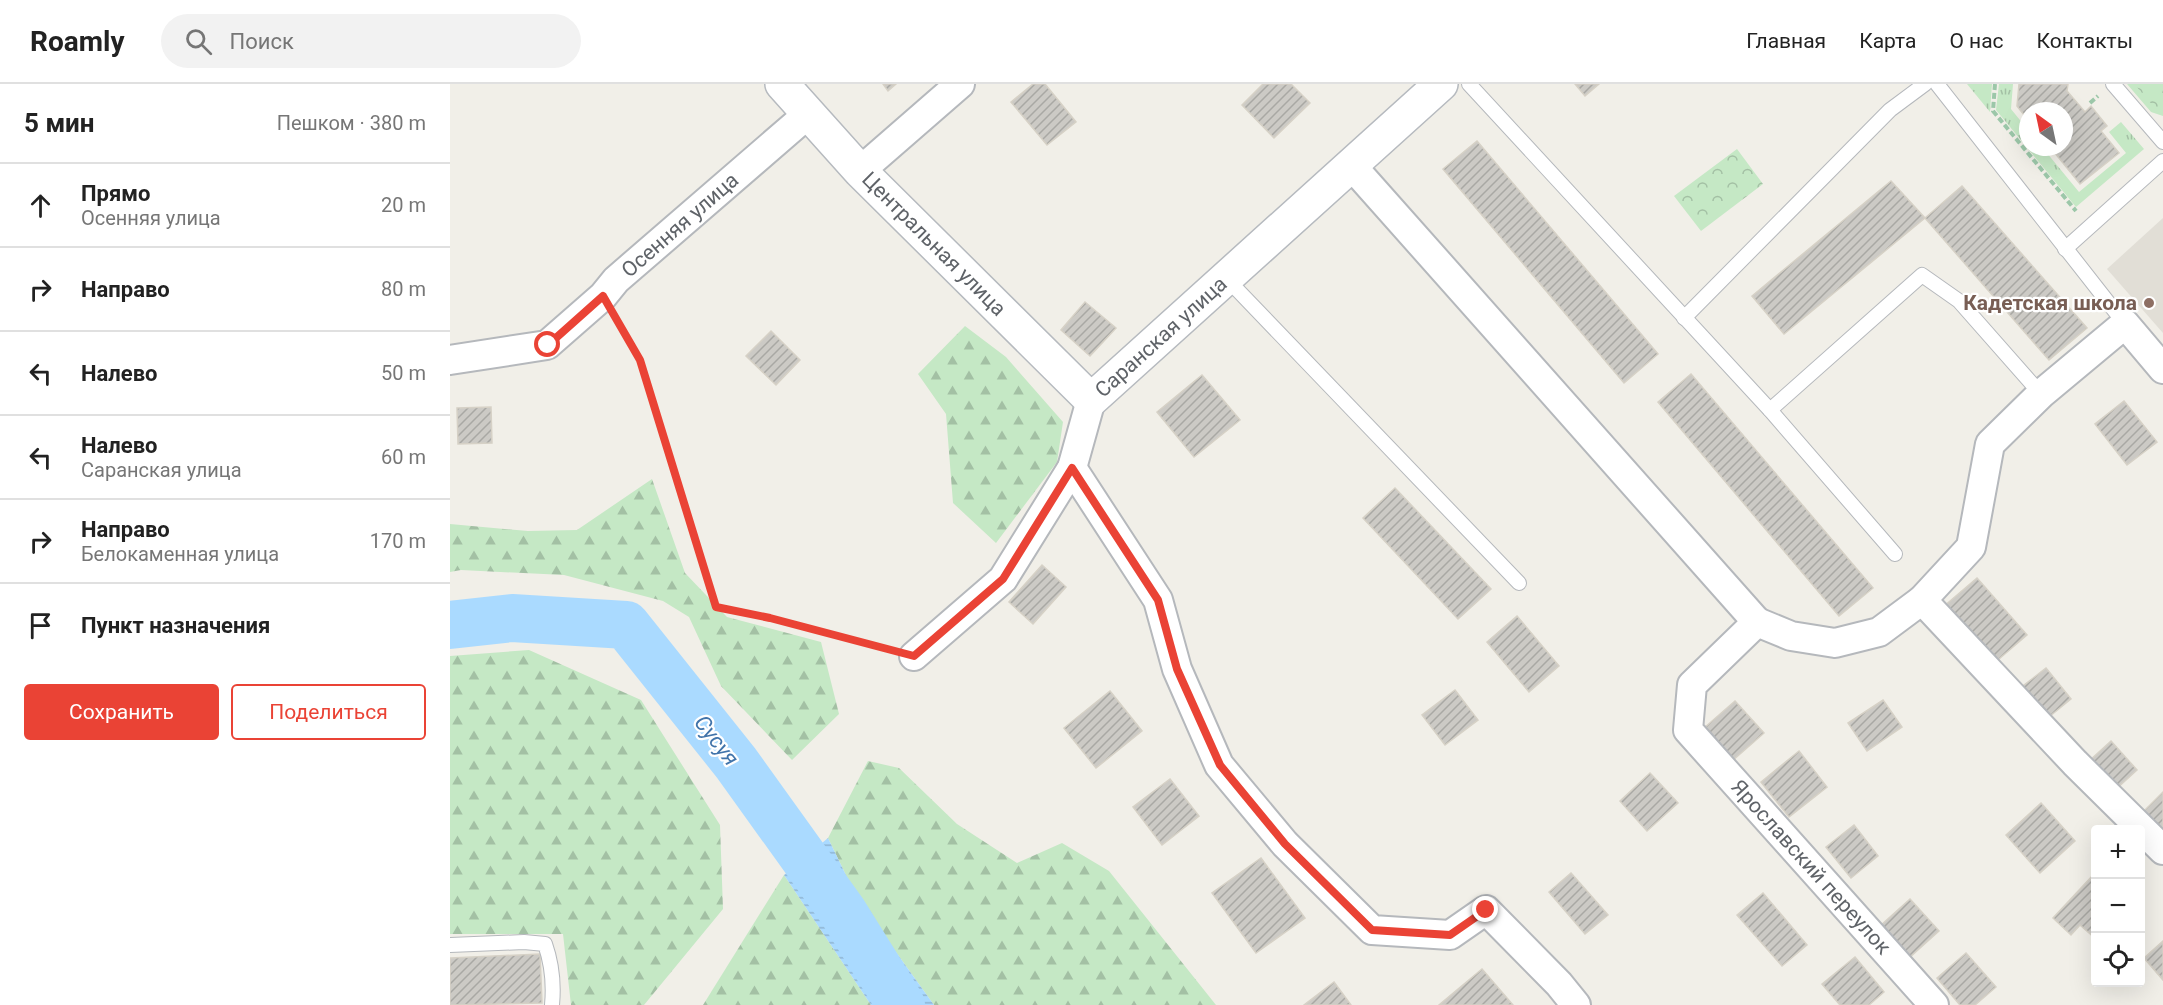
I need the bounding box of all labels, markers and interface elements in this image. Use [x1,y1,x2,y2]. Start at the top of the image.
search box [161,14,581,68]
text: Roamly [30,25,125,58]
icon: search [182,25,215,58]
text: Поиск [230,29,294,54]
text: Главная [1746,29,1826,53]
text: Карта [1859,29,1916,53]
text: О нас [1949,29,2004,53]
text: Контакты [2037,29,2133,53]
north arrow [2019,102,2073,156]
text: 5 мин [24,108,95,138]
text: Пешком · 380 m [277,111,426,135]
street label: Центральная улица [857,167,1011,321]
street label: Осенняя улица [617,168,743,282]
text: Прямо [81,181,150,206]
icon: ahead [24,189,57,222]
text: 20 m [381,193,426,217]
text: Осенняя улица [81,206,221,230]
street label: Саранская улица [1090,272,1232,402]
icon: right [24,273,57,306]
text: Направо [81,277,170,302]
text: 80 m [381,277,426,301]
place label: Кадетская школа [1963,291,2137,315]
marker: Кадетская школа [2142,296,2156,310]
route start [534,331,560,357]
icon: left [24,357,57,390]
text: Налево [81,361,158,386]
text: 50 m [381,361,426,385]
text: Налево [81,433,158,458]
icon: left [24,441,57,474]
text: 60 m [381,445,426,469]
text: Саранская улица [81,458,242,482]
text: Направо [81,517,170,542]
icon: right [24,525,57,558]
text: 170 m [370,529,426,553]
text: Белокаменная улица [81,542,279,566]
icon: arrive [24,609,57,642]
text: Пункт назначения [81,613,270,638]
button: Сохранить [24,684,219,740]
button: Поделиться [231,684,426,740]
water label: Сусуя [689,710,744,770]
street label: Ярославский переулок [1726,775,1896,960]
map controls [2091,825,2145,987]
button: + [2091,825,2145,879]
button: − [2091,879,2145,933]
route end [1472,896,1498,922]
button: locate [2091,933,2145,987]

